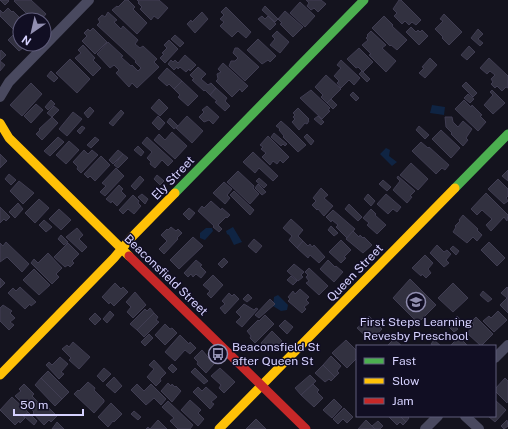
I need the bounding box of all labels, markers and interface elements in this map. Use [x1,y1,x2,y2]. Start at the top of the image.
north arrow [12,12,52,52]
text: N [19,33,33,48]
street label: Ely Street [149,153,197,203]
street label: Beaconsfield Street [121,232,211,319]
street label: Queen Street [324,241,386,305]
school or university icon: First Steps Learning Revesby Preschool [405,291,427,313]
place label: First Steps Learning Revesby Preschool [360,315,472,343]
place label: Beaconsfield St after Queen St [232,340,320,368]
bus stop icon: Beaconsfield St after Queen St [207,343,229,365]
legend [356,345,496,417]
text: Fast [392,354,417,368]
text: Slow [392,374,420,388]
scale bar [14,391,83,417]
text: Jam [392,394,414,408]
text: 50 m [20,398,48,412]

